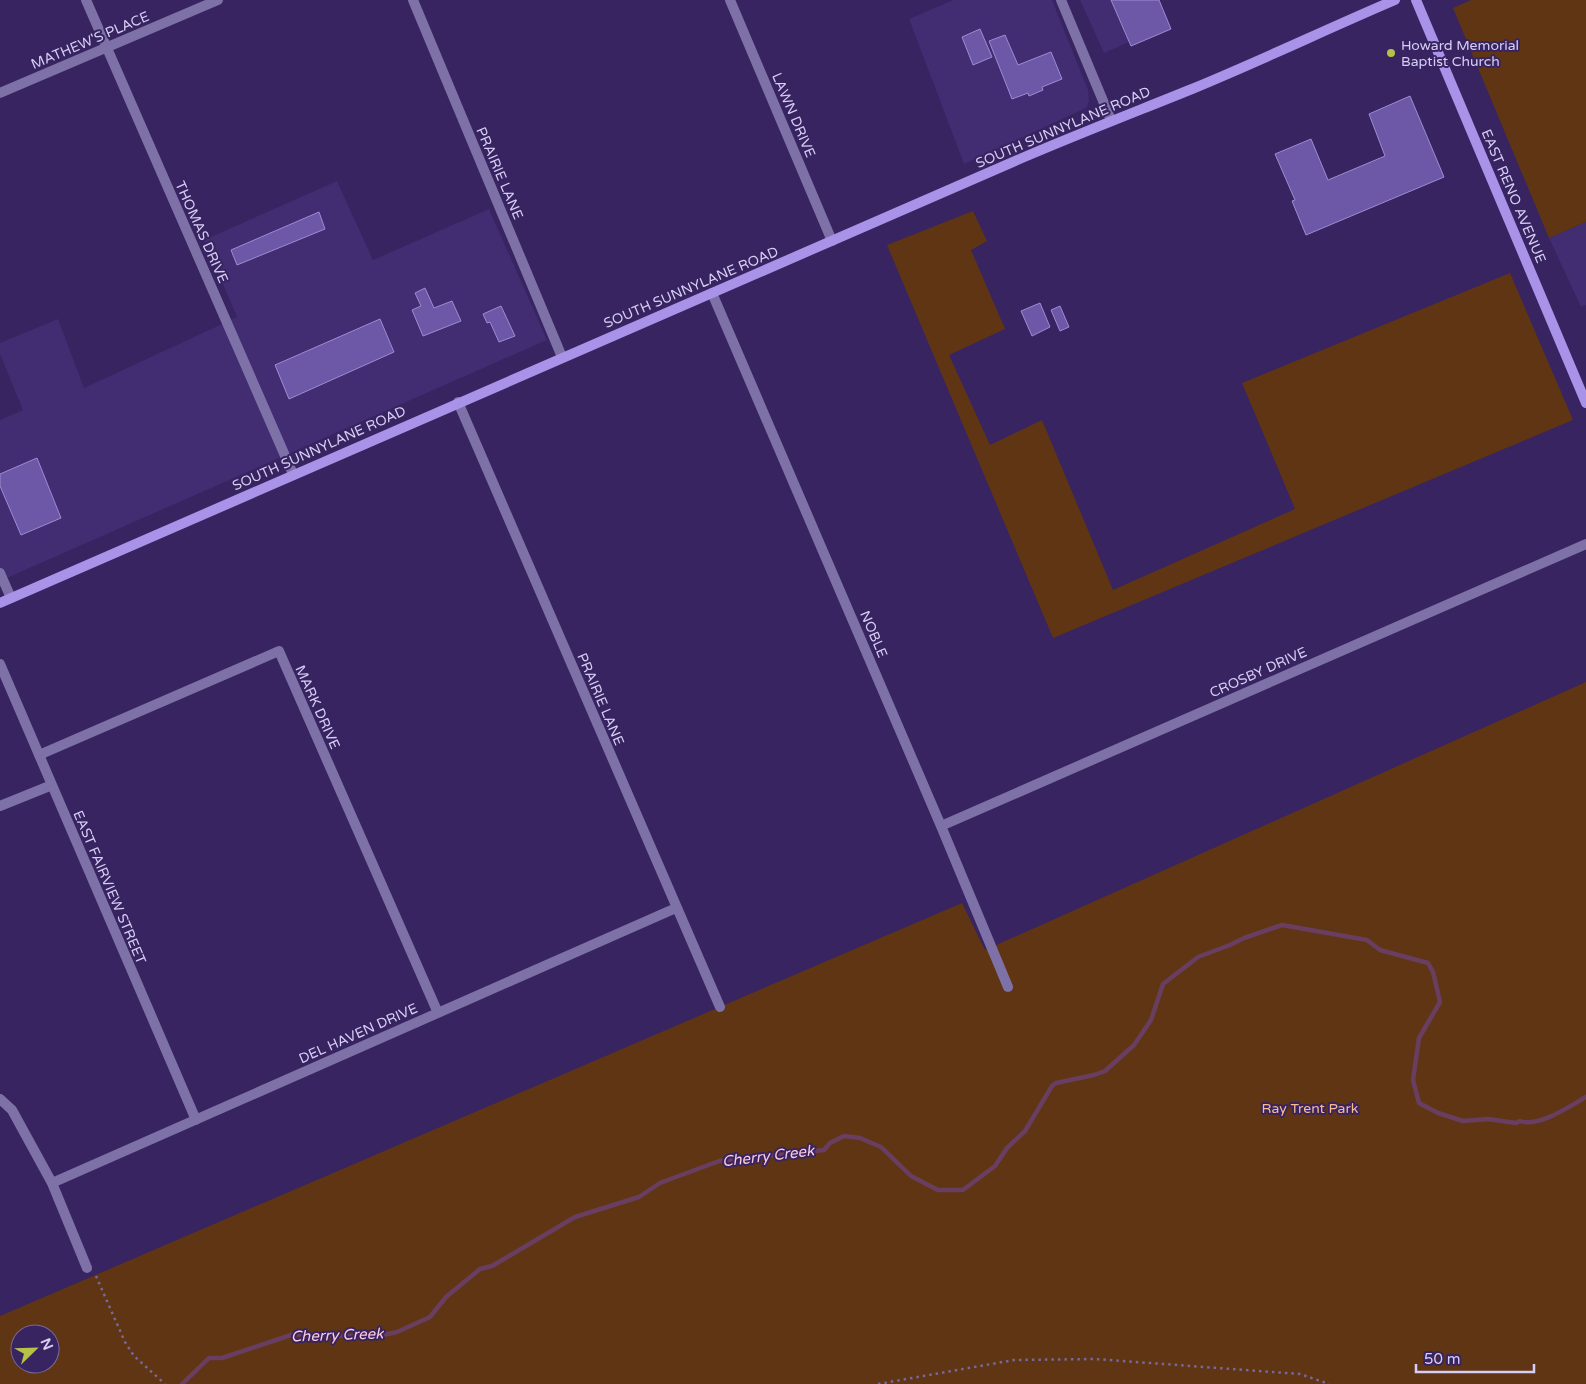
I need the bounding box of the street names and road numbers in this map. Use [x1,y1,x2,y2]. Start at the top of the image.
street label: MATHEW'S PLACE [29,8,152,73]
street label: LAWN DRIVE [768,70,819,160]
street label: SOUTH SUNNYLANE ROAD [973,83,1153,172]
street label: PRAIRIE LANE [472,124,527,222]
street label: EAST RENO AVENUE [1478,127,1550,266]
street label: THOMAS DRIVE [171,179,232,286]
street label: SOUTH SUNNYLANE ROAD [601,243,781,332]
street label: SOUTH SUNNYLANE ROAD [230,402,409,494]
street label: NOBLE [856,608,891,660]
street label: CROSBY DRIVE [1207,643,1310,702]
street label: PRAIRIE LANE [573,650,628,748]
street label: MARK DRIVE [291,663,344,752]
street label: EAST FAIRVIEW STREET [69,808,150,967]
street label: DEL HAVEN DRIVE [296,1000,420,1067]

